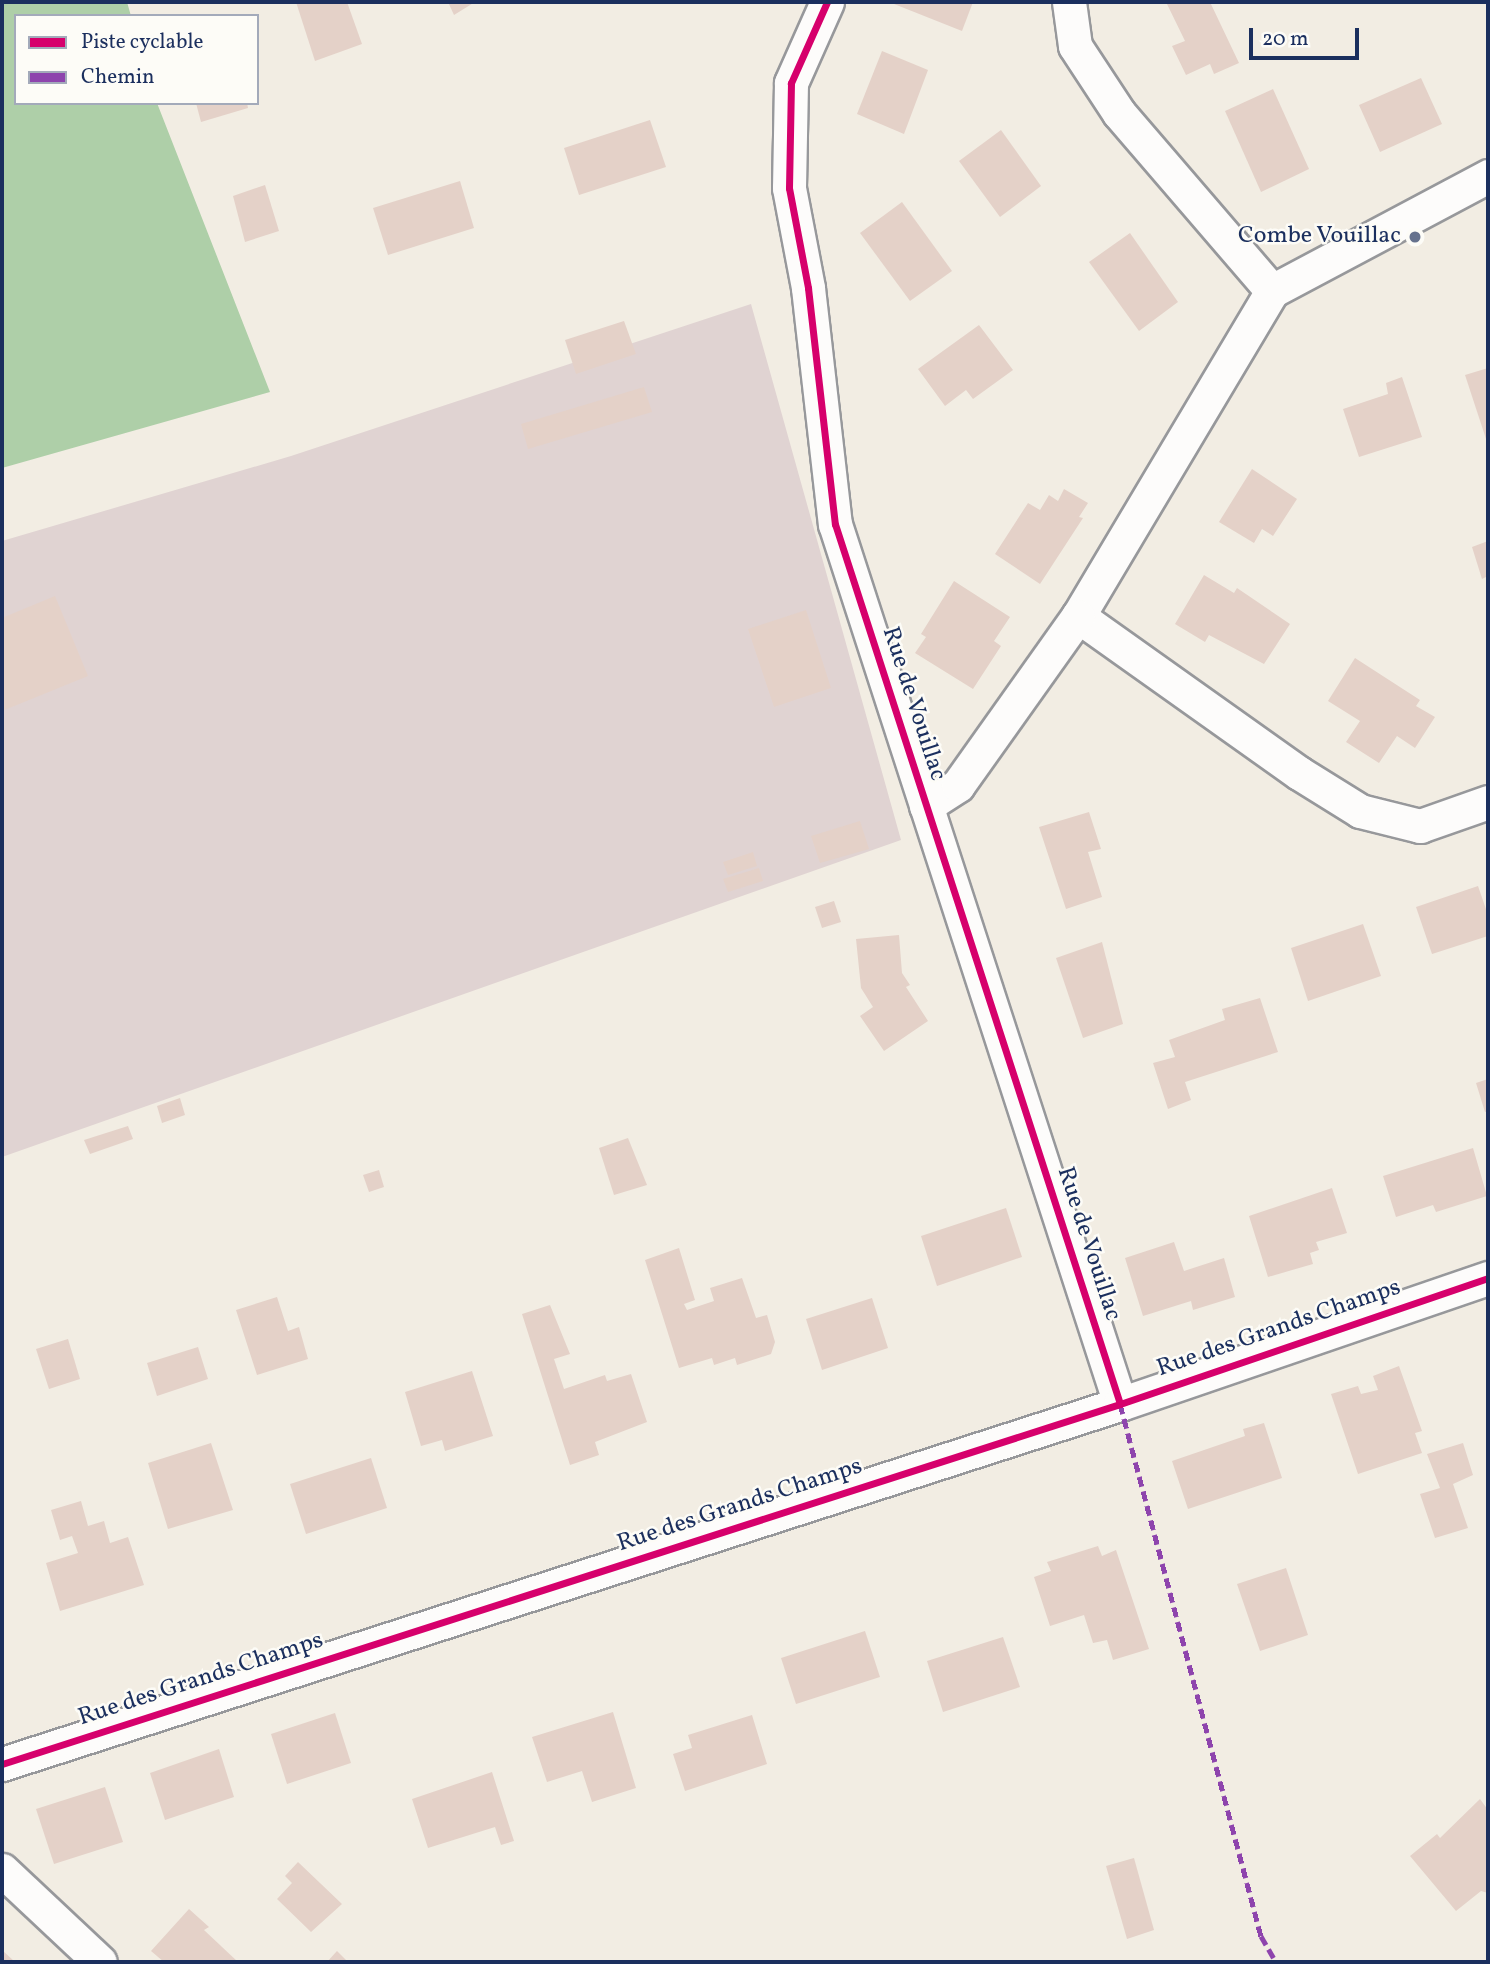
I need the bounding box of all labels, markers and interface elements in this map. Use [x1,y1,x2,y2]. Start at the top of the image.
legend [14,14,259,105]
scale bar [1252,14,1362,58]
text: 20 m [1262,25,1308,54]
text: Piste cyclable [81,28,203,57]
text: Chemin [81,63,155,92]
place label: Combe Vouillac [1237,223,1401,251]
marker: Combe Vouillac [1407,229,1423,245]
street label: Rue de Vouillac [874,623,952,785]
street label: Rue de Vouillac [1049,1163,1127,1325]
street label: Rue des Grands Champs [1153,1274,1405,1384]
street label: Rue des Grands Champs [614,1453,866,1559]
street label: Rue des Grands Champs [75,1627,327,1733]

